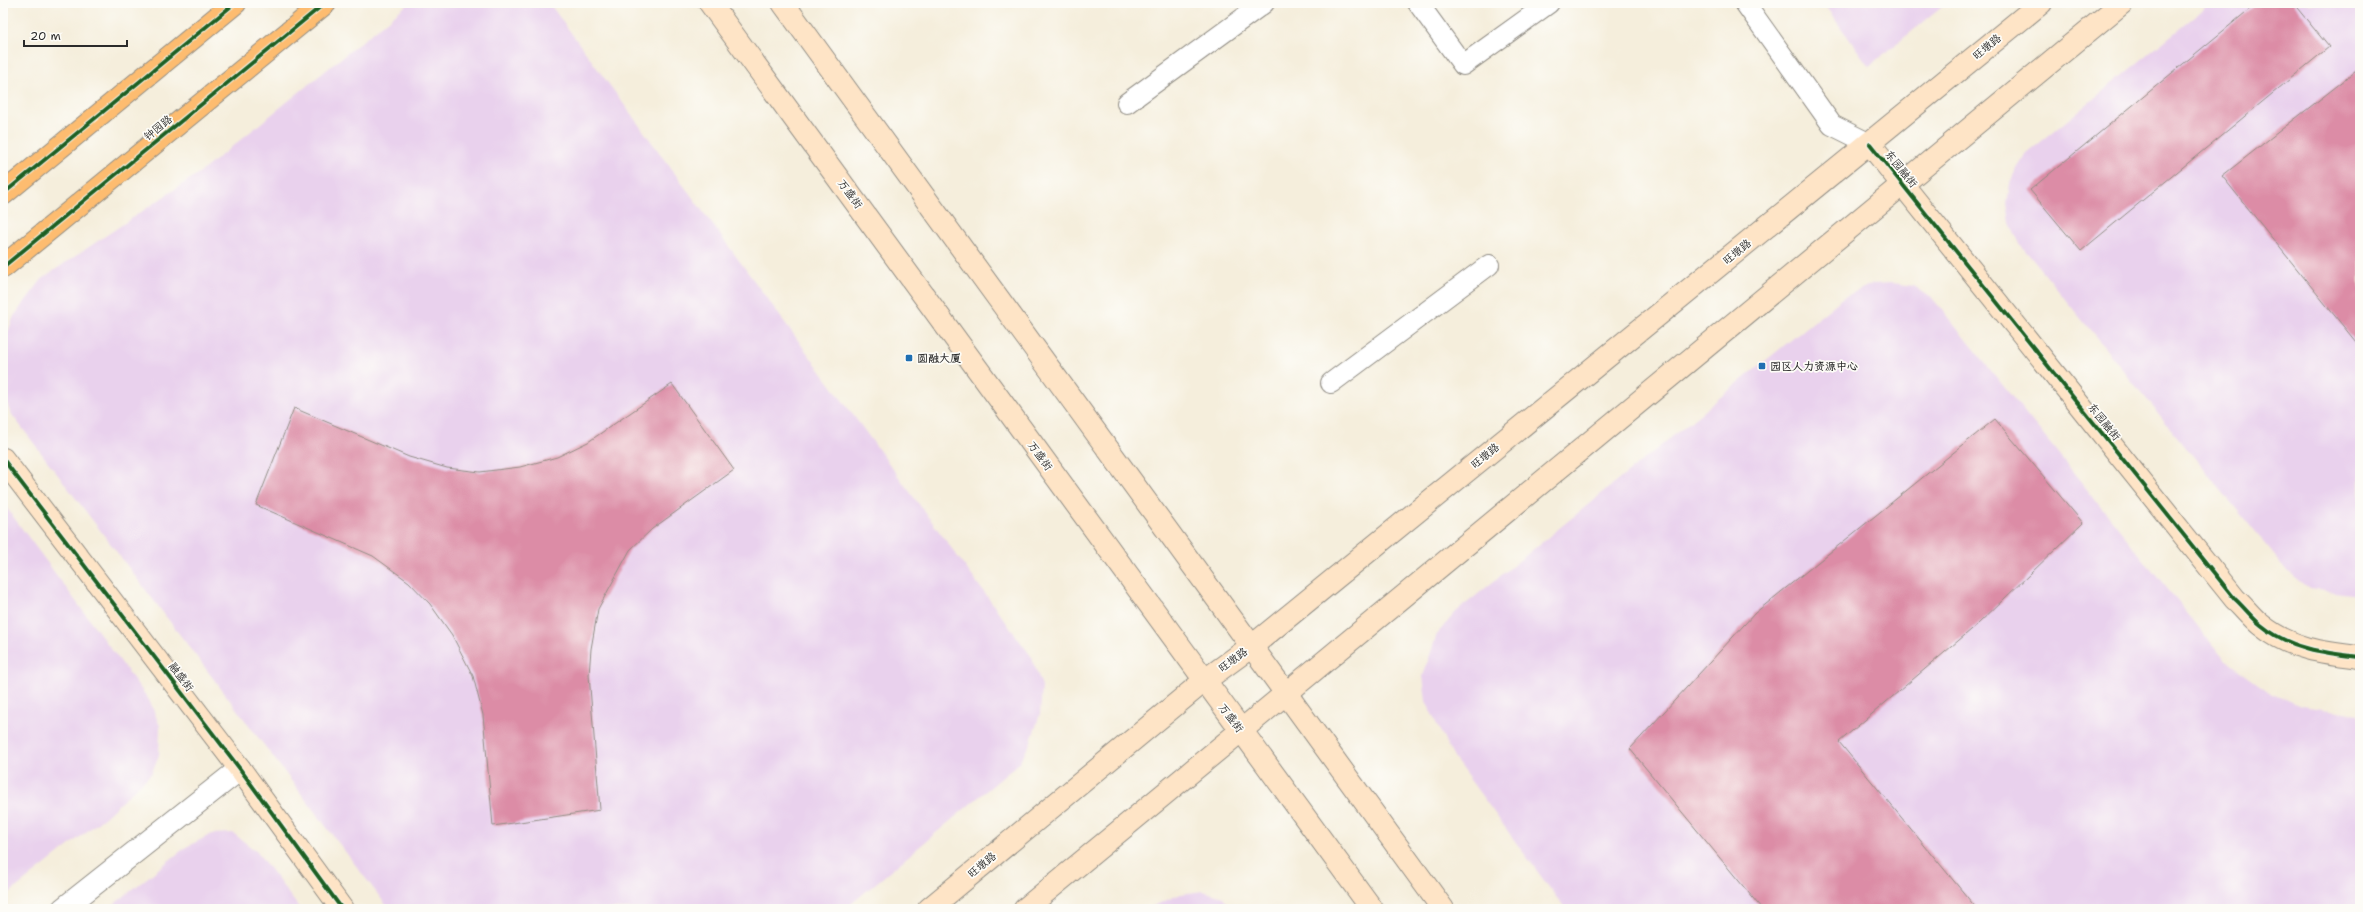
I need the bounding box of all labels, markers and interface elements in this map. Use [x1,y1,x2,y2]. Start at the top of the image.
scale bar [24,22,127,48]
text: 20 m [30,28,61,44]
street label: 旺墩路 [1970,31,2004,63]
street label: 钟园路 [140,112,176,144]
street label: 东园融街 [1881,147,1921,192]
street label: 万盛街 [834,176,866,213]
street label: 旺墩路 [1719,236,1755,268]
place label: 圆融大厦 [917,351,961,366]
marker: 圆融大厦 [904,353,914,363]
place label: 园区人力资源中心 [1770,359,1858,374]
marker: 园区人力资源中心 [1757,361,1767,371]
street label: 东园融街 [2084,400,2124,445]
street label: 万盛街 [1024,438,1056,475]
street label: 旺墩路 [1467,440,1503,472]
street label: 旺墩路 [1215,644,1251,676]
street label: 融盛街 [165,659,198,695]
street label: 万盛街 [1215,700,1248,736]
street label: 旺墩路 [965,849,999,881]

